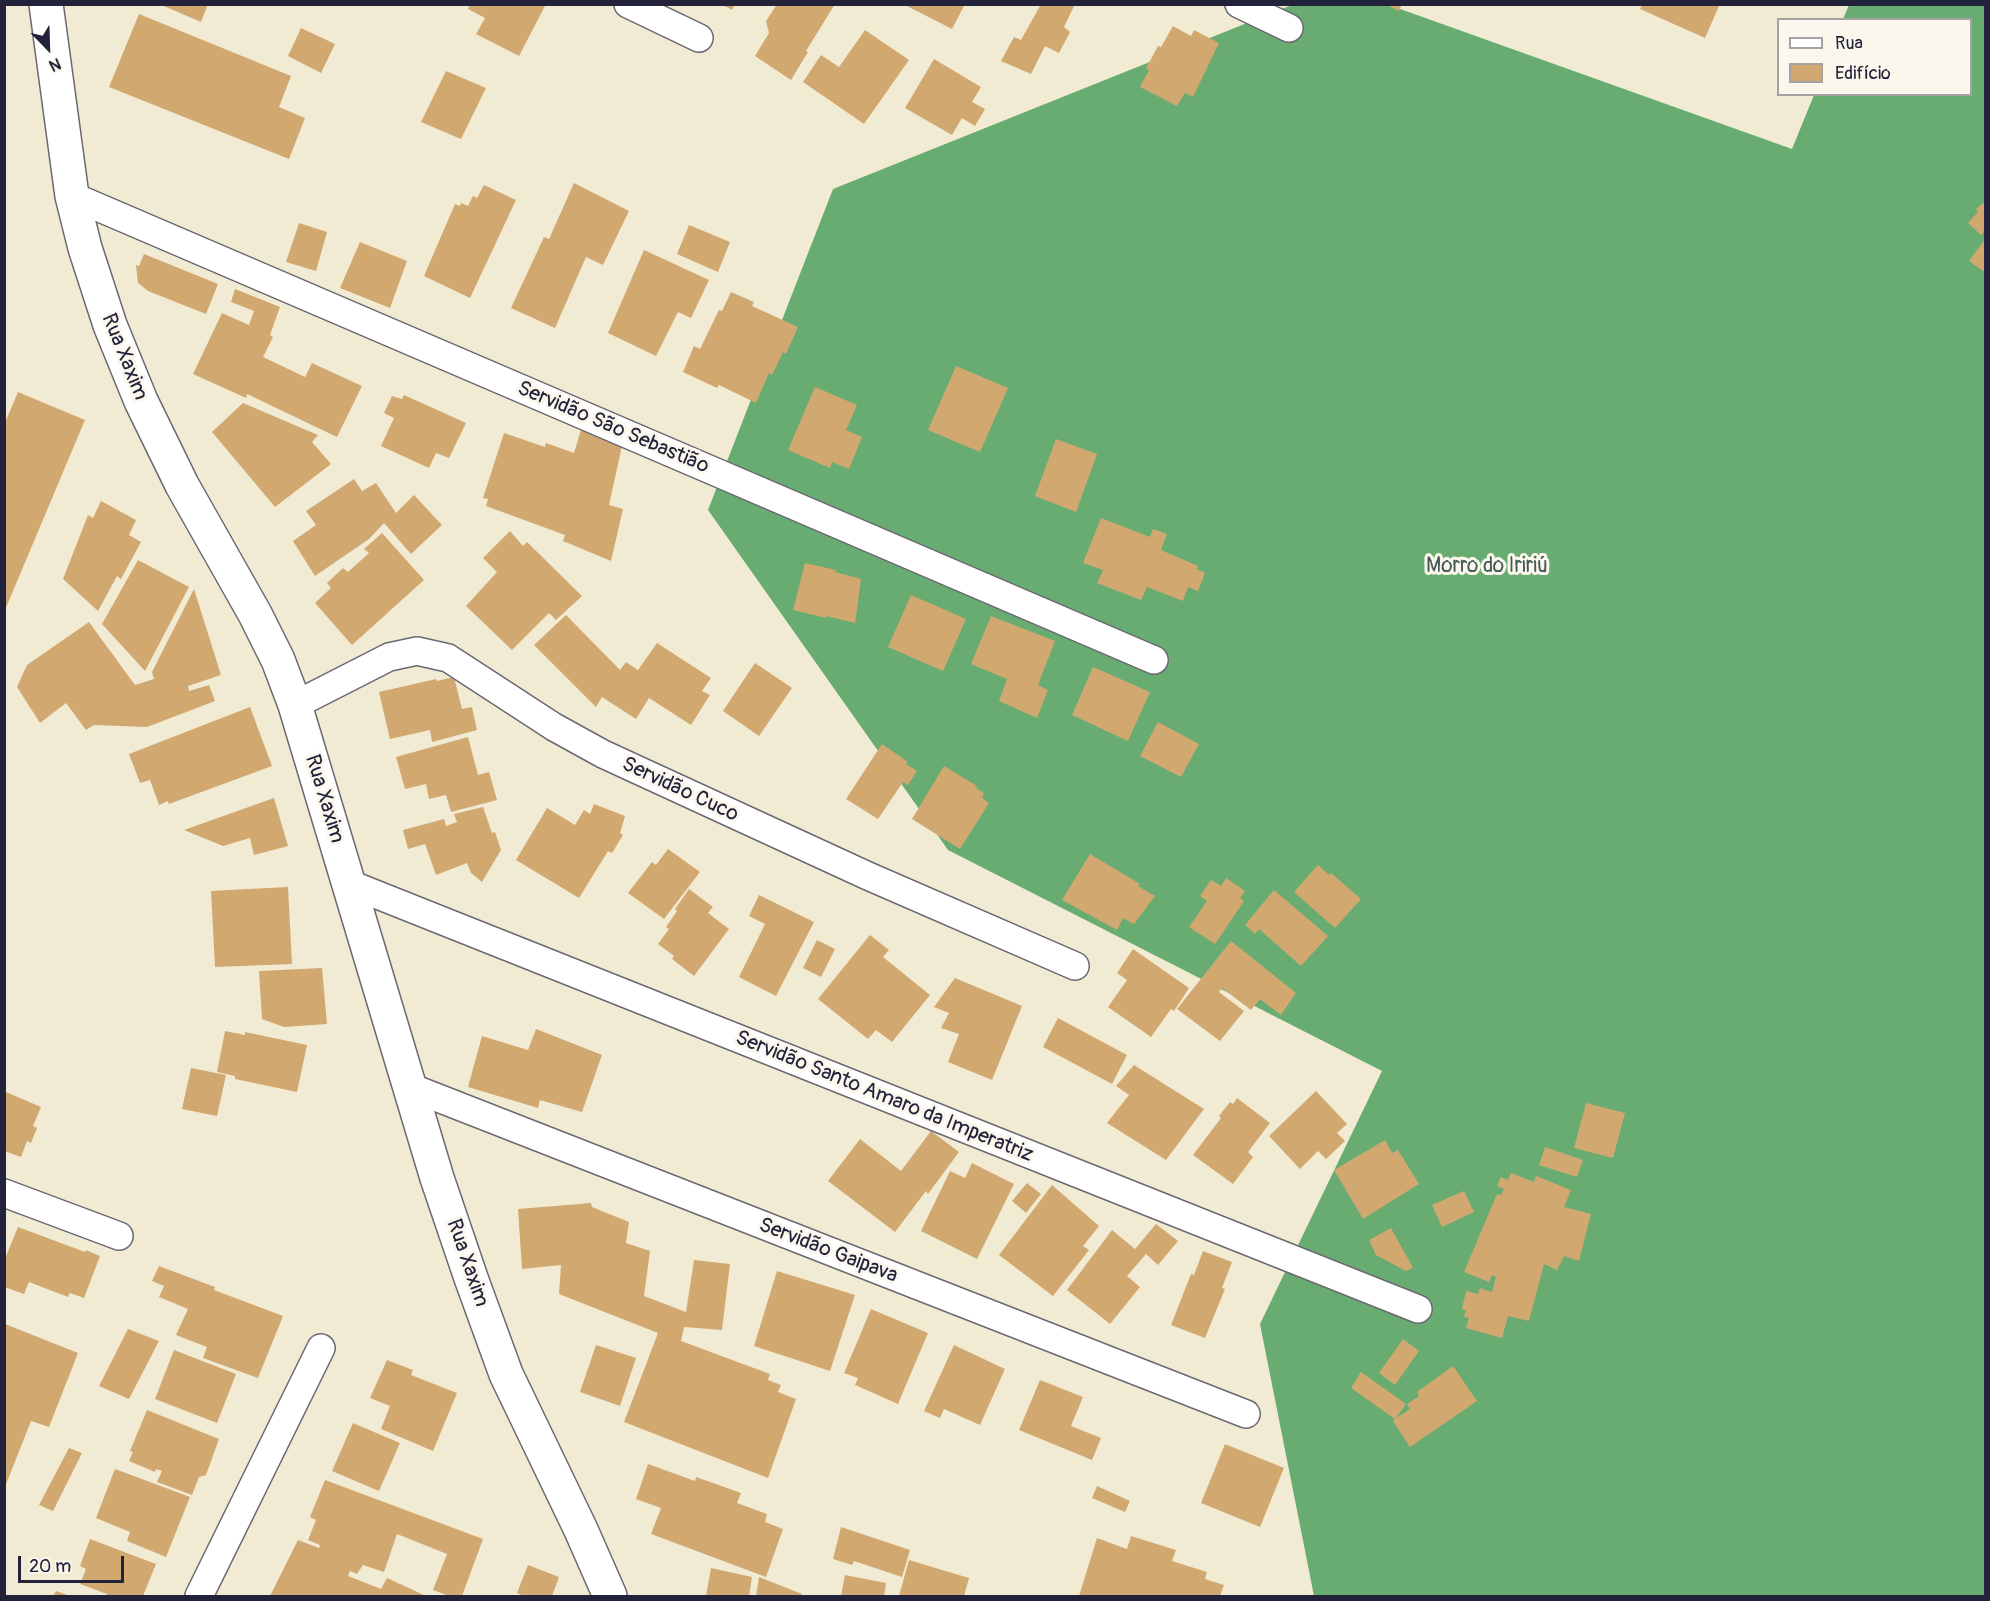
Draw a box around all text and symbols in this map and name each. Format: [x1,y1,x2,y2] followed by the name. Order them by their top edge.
[18,18,78,78] north arrow
[1777,18,1972,96] legend
[1835,32,1863,55] text: Rua
[46,53,64,76] text: N
[1835,62,1891,85] text: Edifício
[95,310,153,404] street label: Rua Xaxim
[513,376,713,480] street label: Servidão São Sebastião
[1426,554,1548,580] park label: Morro do Iririú
[299,752,349,846] street label: Rua Xaxim
[618,752,742,828] street label: Servidão Cuco
[731,1026,1037,1168] street label: Servidão Santo Amaro da Imperatriz
[755,1213,901,1289] street label: Servidão Gaipava
[440,1216,494,1310] street label: Rua Xaxim
[21,1544,128,1582] scale bar
[29,1555,71,1578] text: 20 m

